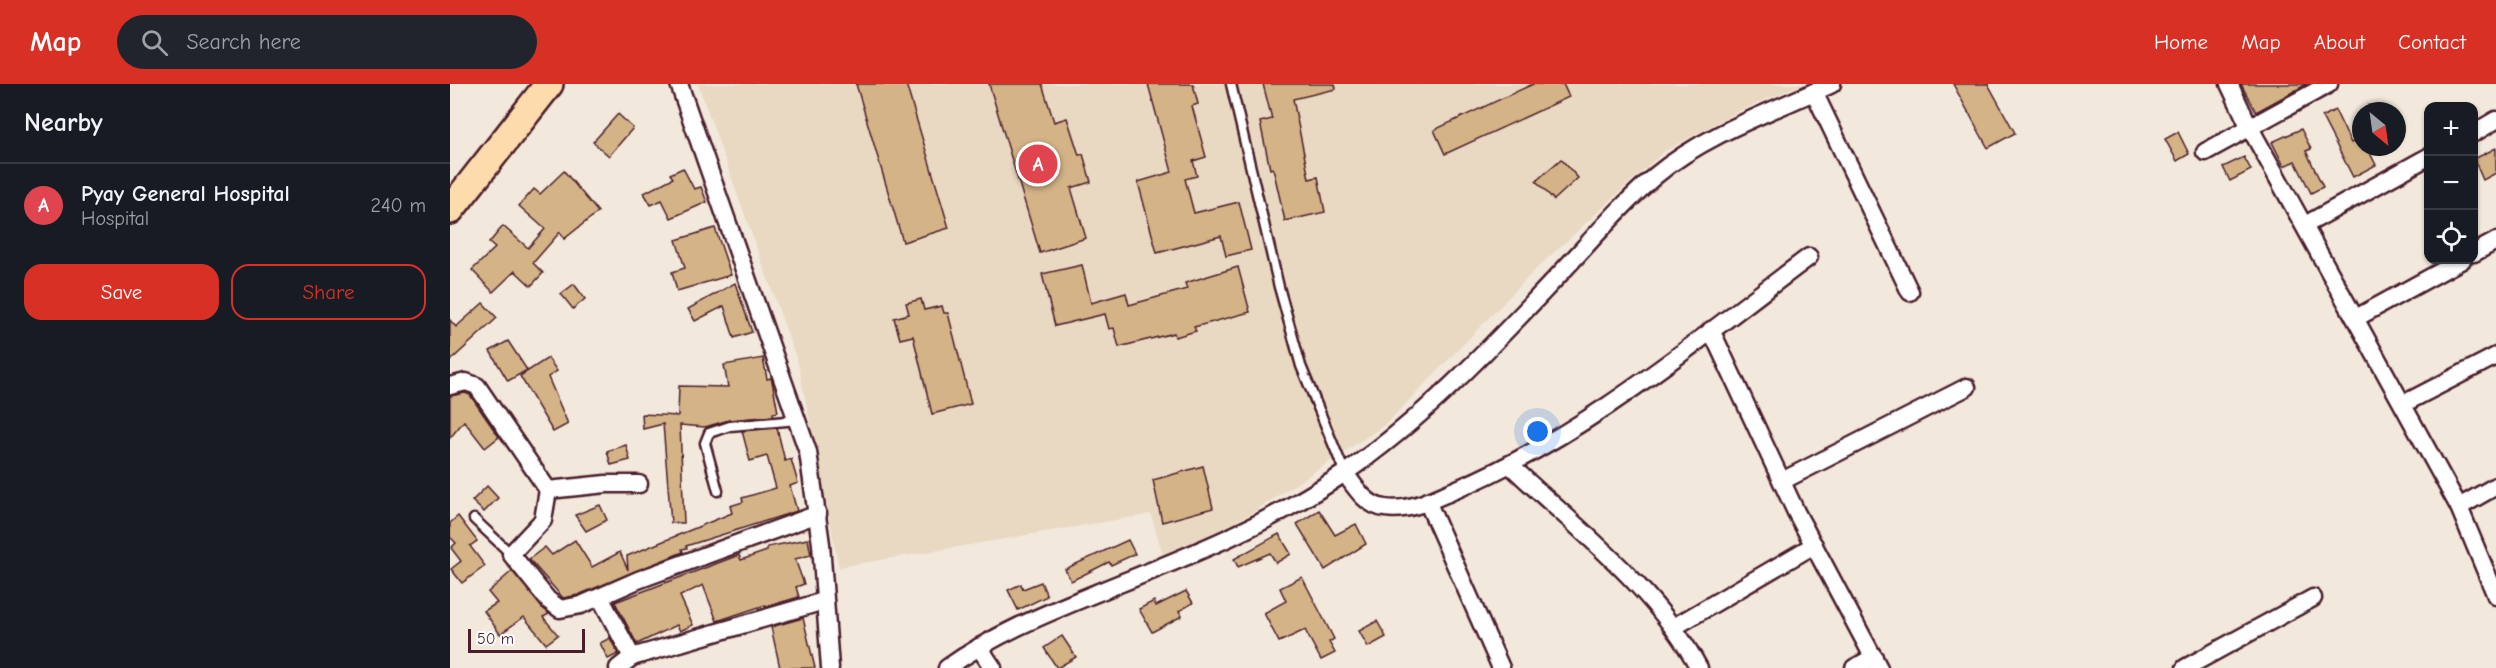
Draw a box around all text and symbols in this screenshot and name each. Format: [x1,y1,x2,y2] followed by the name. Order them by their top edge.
[117,15,537,69] search box
[30,26,81,58] text: Map
[138,26,171,59] icon: search
[186,29,301,55] text: Search here
[2154,30,2208,54] text: Home
[2241,30,2281,54] text: Map
[2314,30,2365,54] text: About
[2398,30,2466,54] text: Contact
[2352,102,2406,156] north arrow
[2424,102,2478,264] map controls
[2424,102,2478,156] button: +
[24,108,103,138] text: Nearby
[1018,142,1058,187] pin: A
[2424,156,2478,210] button: −
[81,181,290,207] text: Pyay General Hospital
[38,194,49,217] text: A
[371,194,426,217] text: 240 m
[81,207,149,230] text: Hospital
[2424,210,2478,264] button: locate
[24,264,219,320] button: Save
[231,264,426,320] button: Share
[1523,417,1552,446] your location
[468,626,585,654] scale bar
[477,630,514,648] text: 50 m

